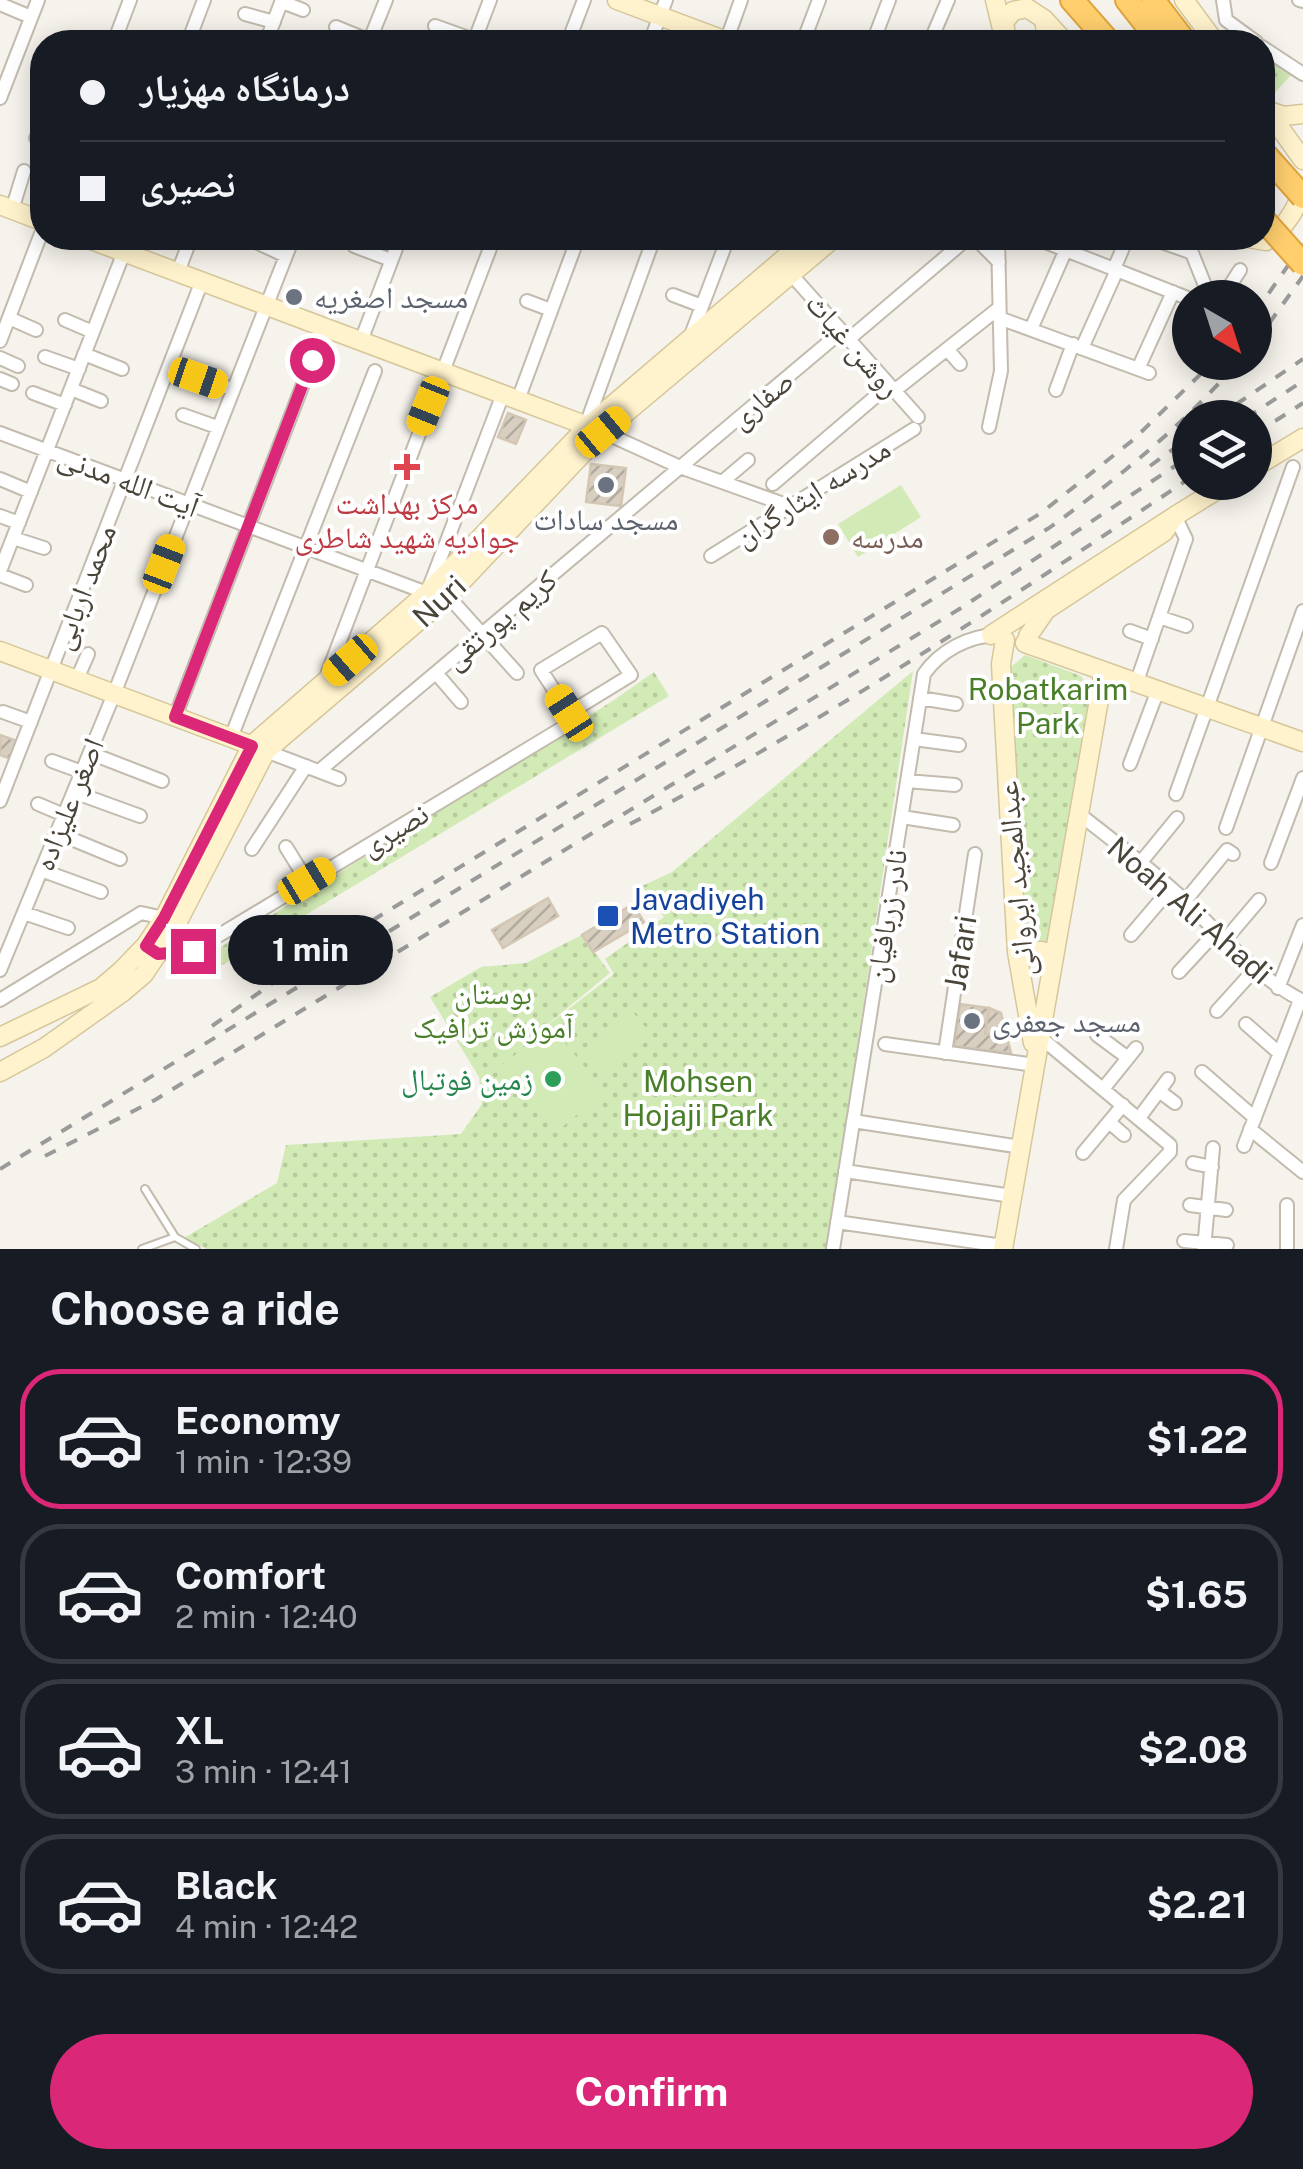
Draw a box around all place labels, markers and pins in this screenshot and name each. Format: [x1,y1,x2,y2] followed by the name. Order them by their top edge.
[314,279,468,315] place label: مسجد اصغریه
[283,286,305,308] marker: مسجد اصغریه
[394,454,420,480] marker: مرکز بهداشت جوادیه شهید شاطری
[595,474,617,496] marker: مسجد سادات
[294,485,520,556] place label: مرکز بهداشت جوادیه شهید شاطری
[533,501,679,537] place label: مسجد سادات
[851,519,924,555] place label: مدرسه
[820,526,842,548] marker: مدرسه
[630,881,820,951] place label: Javadiyeh Metro Station
[595,903,621,929] marker: Javadiyeh Metro Station
[992,1003,1141,1040] place label: مسجد جعفری
[961,1010,983,1032] marker: مسجد جعفری
[401,1061,533,1098] place label: زمین فوتبال
[542,1068,564,1090] marker: زمین فوتبال

